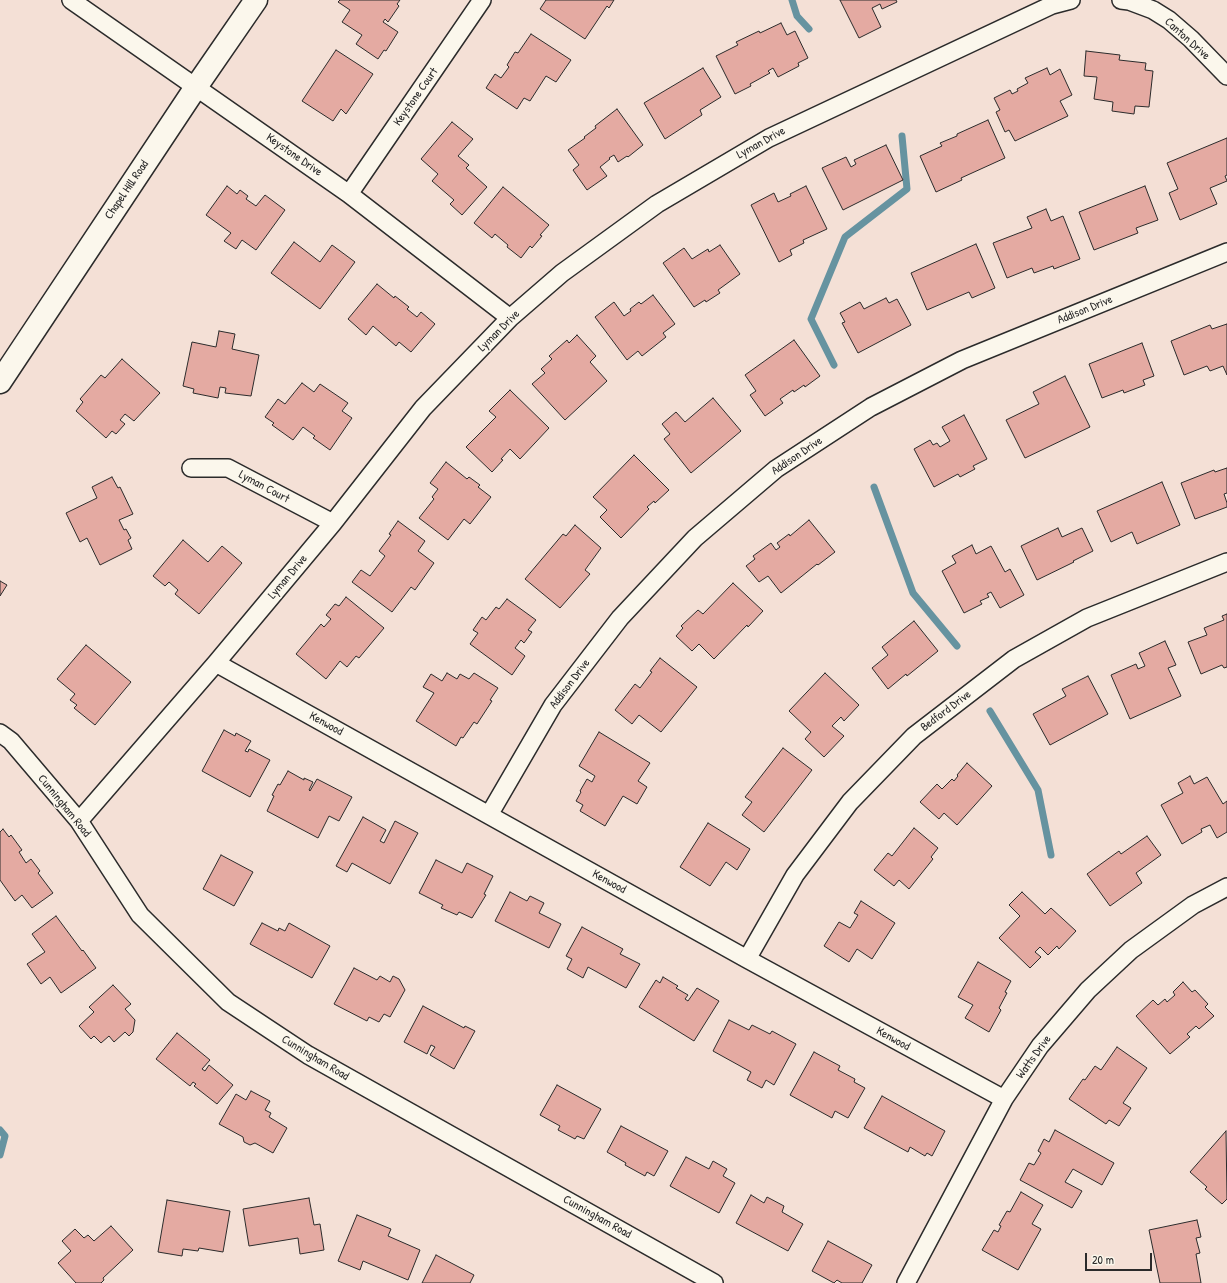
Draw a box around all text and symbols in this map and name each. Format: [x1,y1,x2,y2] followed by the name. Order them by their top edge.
[1161,15,1213,63] street label: Canton Drive
[391,65,441,129] street label: Keystone Court
[734,124,788,162] street label: Lyman Drive
[263,130,325,180] street label: Keystone Drive
[102,158,152,222] street label: Chapel Hill Road
[1055,292,1115,328] street label: Addison Drive
[475,307,523,355] street label: Lyman Drive
[769,434,825,478] street label: Addison Drive
[236,468,292,506] street label: Lyman Court
[265,552,311,602] street label: Lyman Drive
[547,656,593,712] street label: Addison Drive
[918,687,974,735] street label: Bedford Drive
[307,709,345,739] street label: Kenwood
[34,772,94,840] street label: Cunningham Road
[590,867,628,897] street label: Kenwood
[874,1024,912,1054] street label: Kenwood
[279,1032,351,1084] street label: Cunningham Road
[1013,1032,1055,1082] street label: Watts Drive
[560,1192,634,1242] street label: Cunningham Road
[1087,1245,1154,1271] scale bar
[1092,1251,1114,1268] text: 20 m

